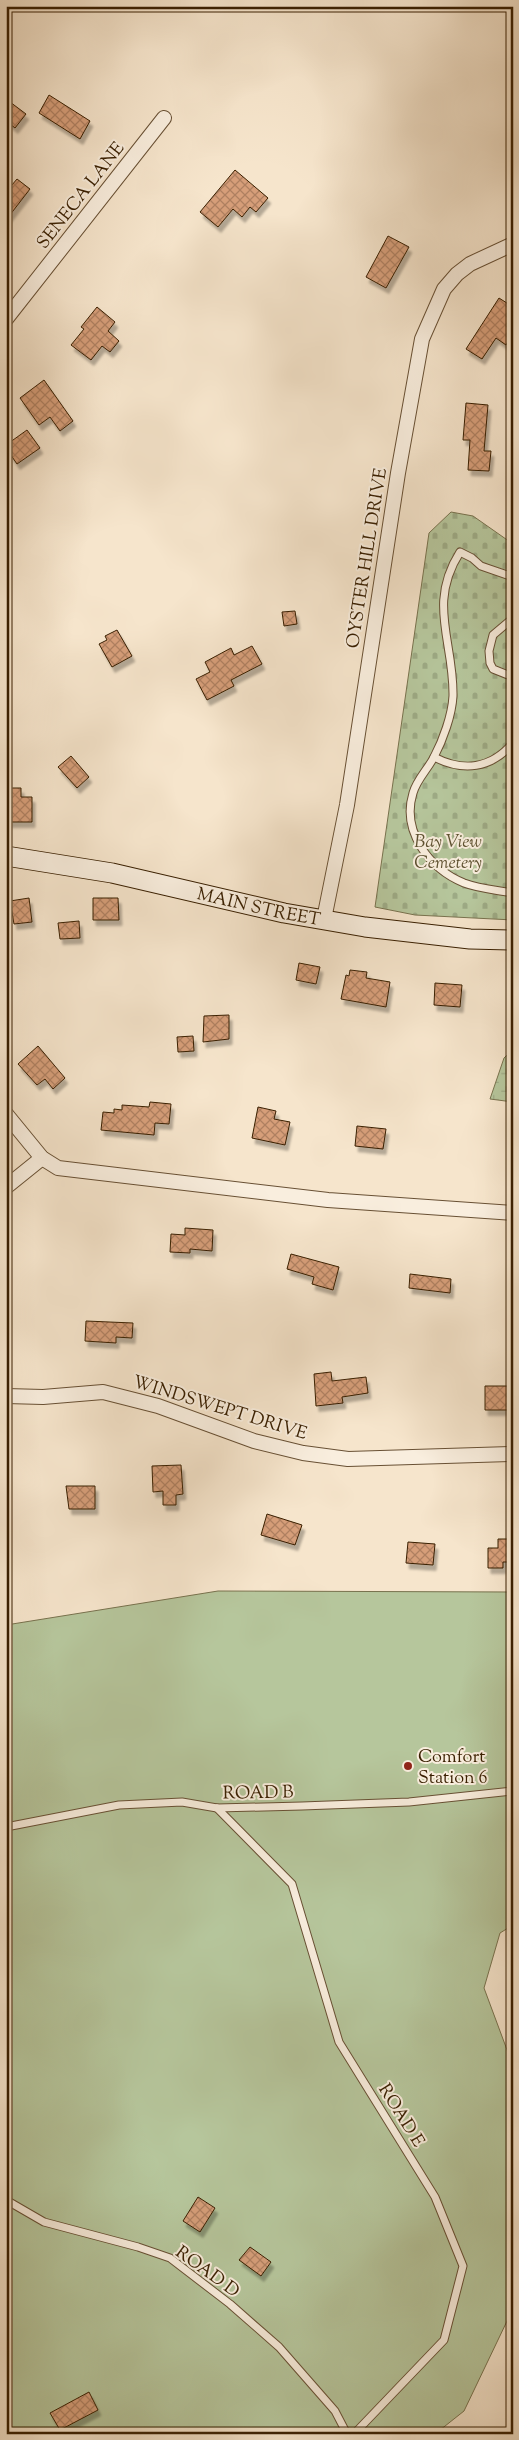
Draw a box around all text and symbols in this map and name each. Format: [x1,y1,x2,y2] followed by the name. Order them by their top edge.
[31,137,132,255] street label: SENECA LANE
[341,466,395,650] street label: OYSTER HILL DRIVE
[414,830,482,877] park label: Bay View Cemetery
[194,882,323,934] street label: MAIN STREET
[129,1370,310,1448] street label: WINDSWEPT DRIVE
[418,1745,487,1792] place label: Comfort Station 6
[402,1760,414,1772] marker: Comfort Station 6
[222,1780,294,1808] street label: ROAD B
[371,2079,430,2153] street label: ROAD E
[169,2240,244,2305] street label: ROAD D

